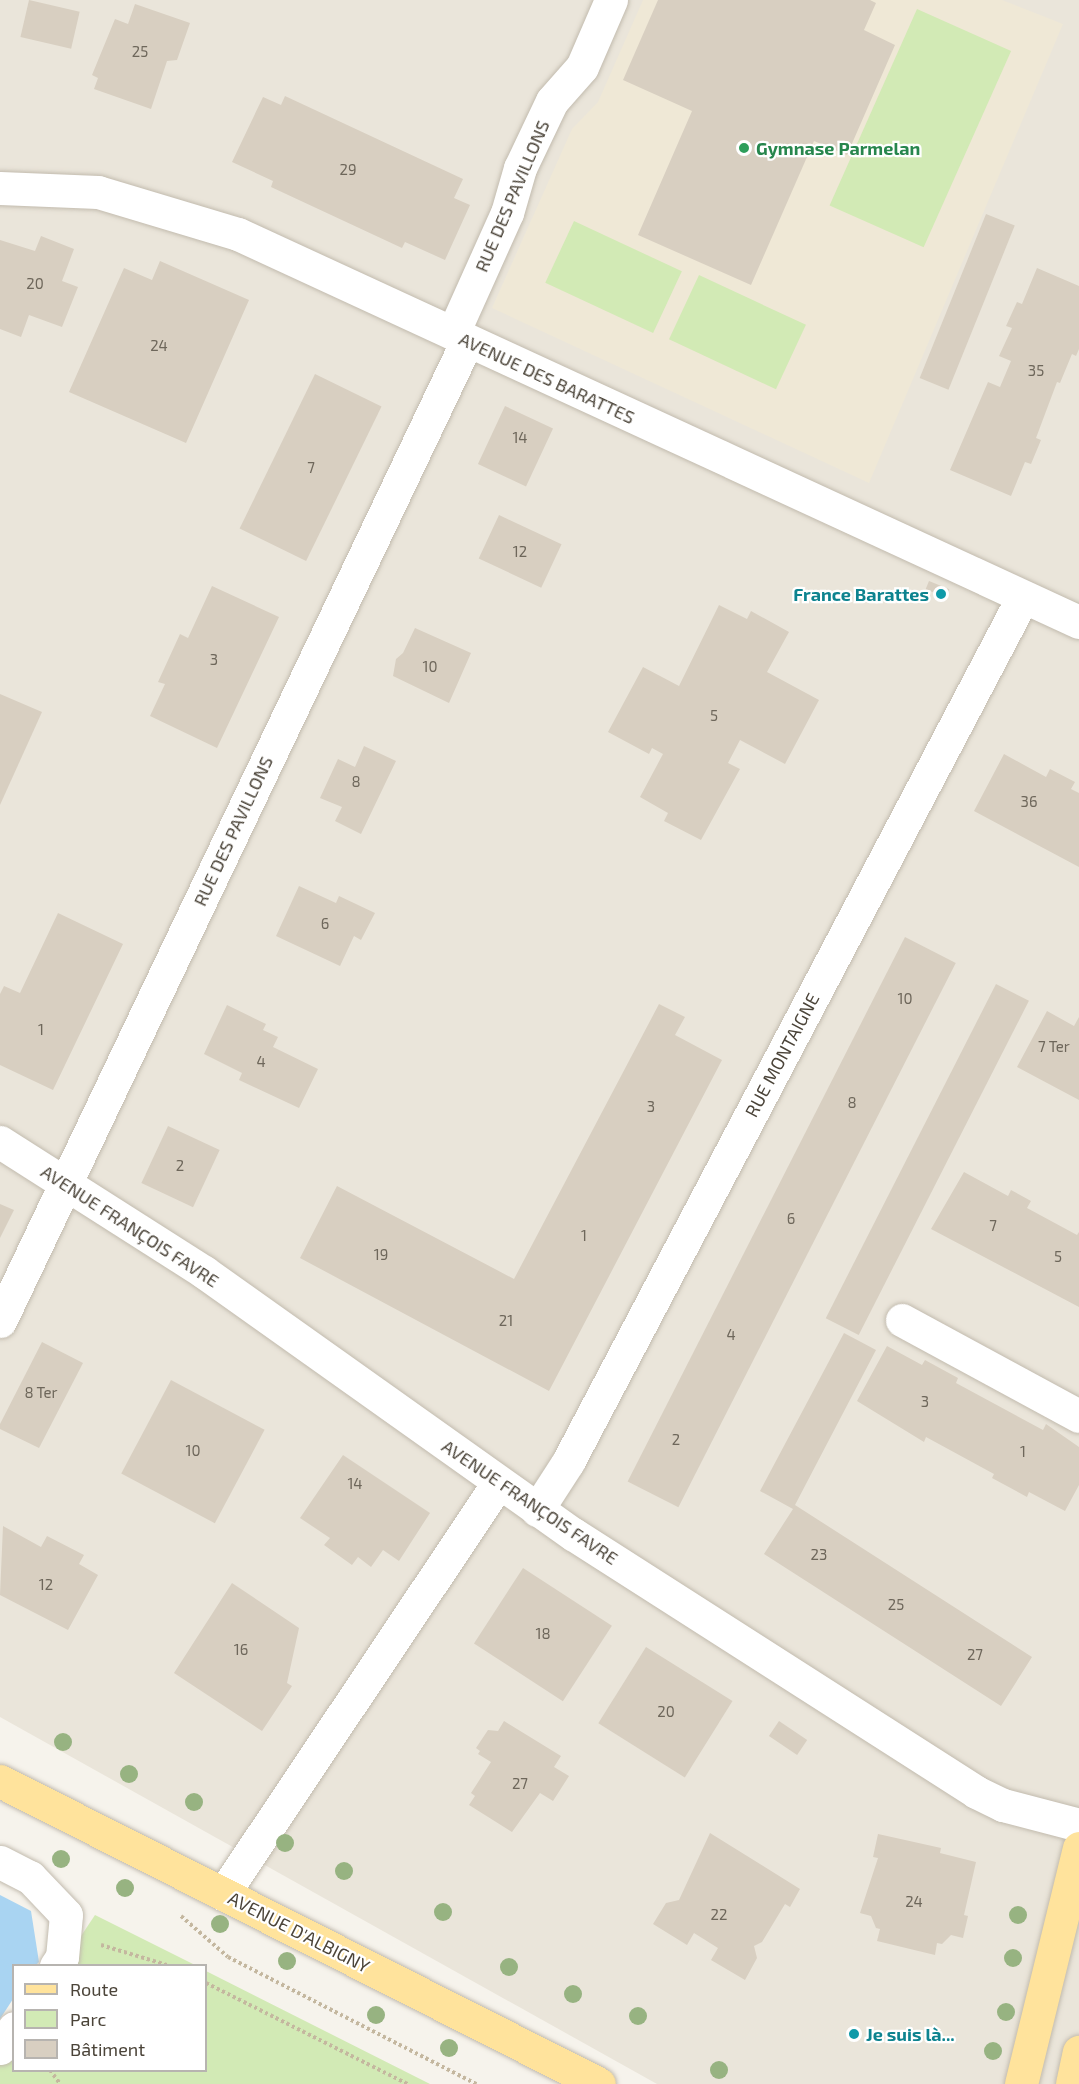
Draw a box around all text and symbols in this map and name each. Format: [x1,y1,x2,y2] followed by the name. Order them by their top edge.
[132,43,148,61] house number: 25
[470,117,554,275] street label: RUE DES PAVILLONS
[756,137,920,159] place label: Gymnase Parmelan
[737,141,751,155] marker: Gymnase Parmelan
[339,161,357,179] house number: 29
[26,275,44,293] house number: 20
[456,328,638,428] street label: AVENUE DES BARATTES
[150,337,168,355] house number: 24
[1028,362,1044,380] house number: 35
[512,429,528,447] house number: 14
[307,459,315,477] house number: 7
[513,543,527,561] house number: 12
[793,583,929,605] place label: France Barattes
[934,587,948,601] marker: France Barattes
[210,651,218,669] house number: 3
[422,658,438,676] house number: 10
[710,707,718,725] house number: 5
[189,753,277,909] street label: RUE DES PAVILLONS
[351,773,361,791] house number: 8
[1021,793,1037,811] house number: 36
[321,915,329,933] house number: 6
[740,989,824,1121] street label: RUE MONTAIGNE
[897,990,913,1008] house number: 10
[38,1021,44,1039] house number: 1
[1038,1038,1070,1056] house number: 7 Ter
[256,1053,266,1071] house number: 4
[847,1094,857,1112] house number: 8
[647,1098,655,1116] house number: 3
[176,1157,184,1175] house number: 2
[37,1160,223,1292] street label: AVENUE FRANÇOIS FAVRE
[787,1210,795,1228] house number: 6
[989,1217,997,1235] house number: 7
[581,1227,587,1245] house number: 1
[374,1246,388,1264] house number: 19
[1054,1248,1062,1266] house number: 5
[499,1312,513,1330] house number: 21
[726,1326,736,1344] house number: 4
[24,1384,58,1402] house number: 8 Ter
[921,1393,929,1411] house number: 3
[672,1431,680,1449] house number: 2
[438,1435,622,1569] street label: AVENUE FRANÇOIS FAVRE
[185,1442,201,1460] house number: 10
[1020,1443,1026,1461] house number: 1
[347,1475,363,1493] house number: 14
[811,1546,827,1564] house number: 23
[39,1576,53,1594] house number: 12
[888,1596,904,1614] house number: 25
[535,1625,551,1643] house number: 18
[234,1641,248,1659] house number: 16
[967,1646,983,1664] house number: 27
[657,1703,675,1721] house number: 20
[512,1775,528,1793] house number: 27
[225,1887,373,1977] street label: AVENUE D'ALBIGNY
[905,1893,923,1911] house number: 24
[711,1906,727,1924] house number: 22
[12,1964,207,2072] legend
[70,1978,118,2000] text: Route
[70,2008,106,2030] text: Parc
[866,2023,955,2045] place label: Je suis là...
[847,2027,861,2041] marker: Je suis là...
[70,2038,145,2060] text: Bâtiment

